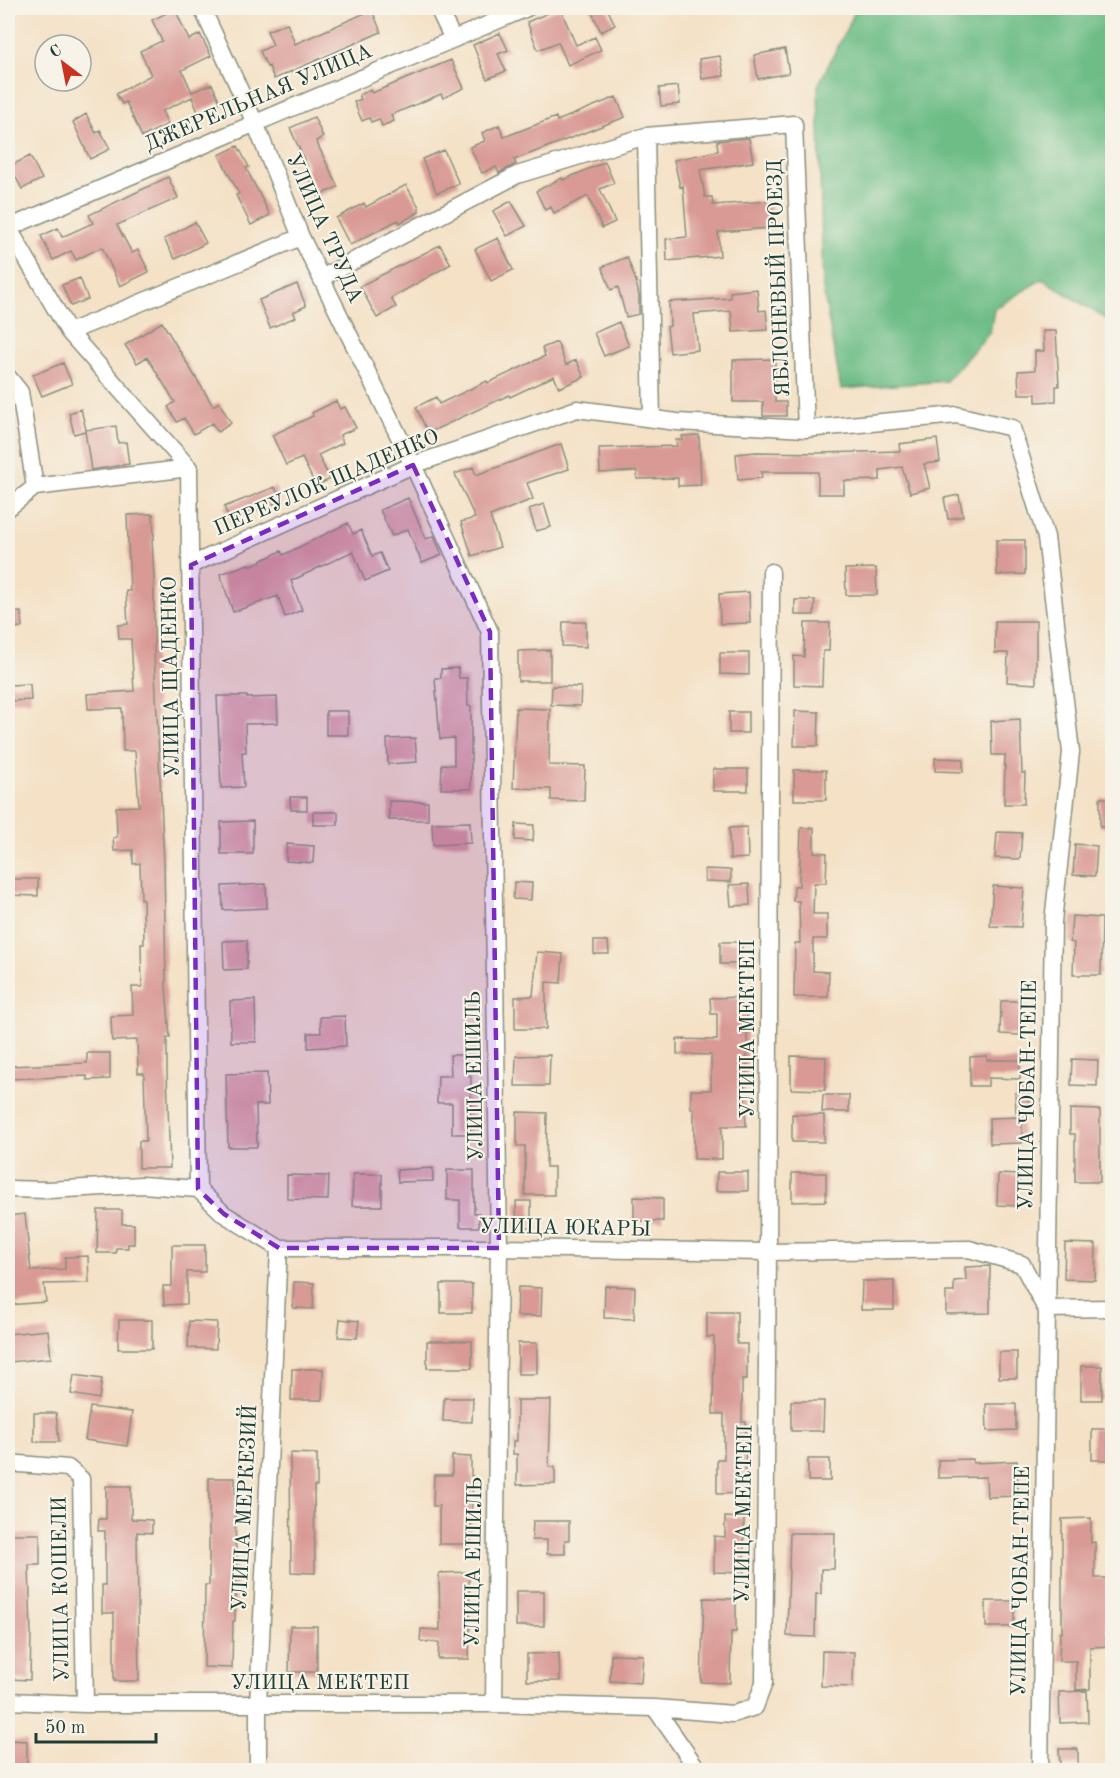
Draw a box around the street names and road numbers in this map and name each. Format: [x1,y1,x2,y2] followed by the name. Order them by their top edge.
[142,41,376,156] street label: ДЖЕРЕЛЬНАЯ УЛИЦА
[281,151,366,306] street label: УЛИЦА ТРУДА
[760,159,794,398] street label: ЯБЛОНЕВЫЙ ПРОЕЗД
[211,426,442,540] street label: ПЕРЕУЛОК ЩАДЕНКО
[159,576,184,778] street label: УЛИЦА ЩАДЕНКО
[738,939,759,1119] street label: УЛИЦА МЕКТЕП
[1016,980,1041,1210] street label: УЛИЦА ЧОБАН-ТЕПЕ
[464,990,487,1161] street label: УЛИЦА ЕШИЛЬ
[479,1216,651,1241] street label: УЛИЦА ЮКАРЫ
[225,1404,261,1612] street label: УЛИЦА МЕРКЕЗИЙ
[732,1424,757,1604] street label: УЛИЦА МЕКТЕП
[1009,1466,1034,1696] street label: УЛИЦА ЧОБАН-ТЕПЕ
[463,1477,486,1648] street label: УЛИЦА ЕШИЛЬ
[49,1496,74,1682] street label: УЛИЦА КОШЕЛИ
[230,1673,410,1694] street label: УЛИЦА МЕКТЕП

